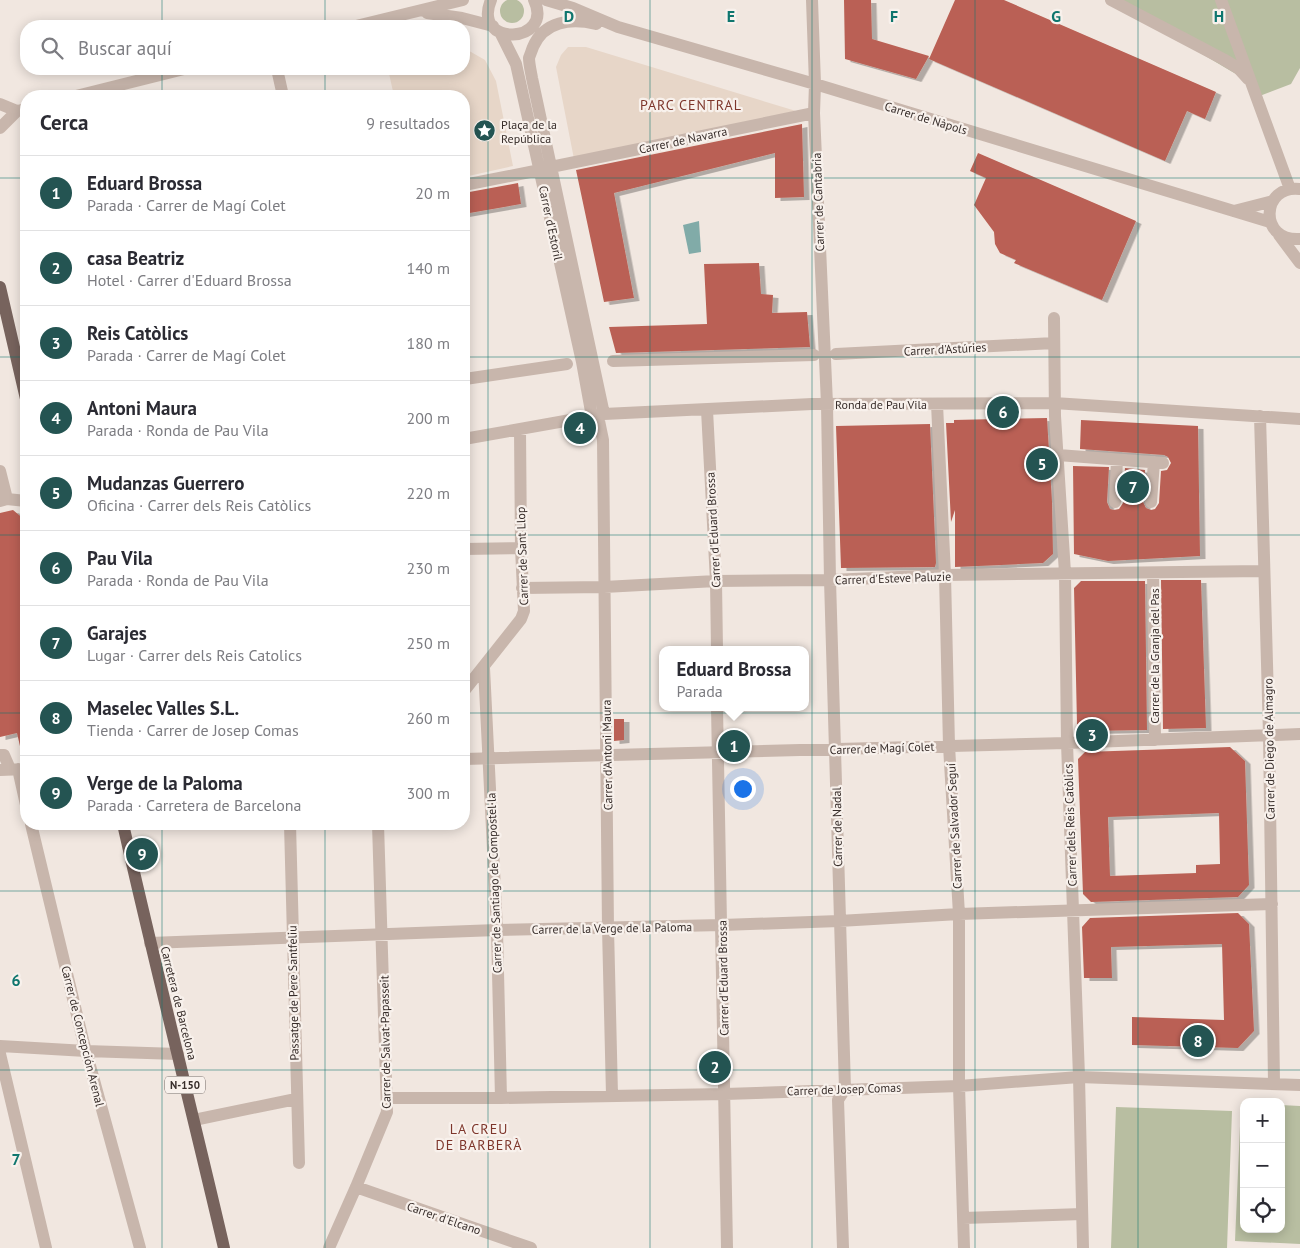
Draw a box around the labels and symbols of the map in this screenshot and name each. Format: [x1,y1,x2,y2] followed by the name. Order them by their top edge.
[564,6,574,26] text: D
[727,6,735,26] text: E
[890,6,898,26] text: F
[1051,6,1061,26] text: G
[1214,6,1224,26] text: H
[640,96,742,114] district label: PARC CENTRAL
[883,98,969,138] street label: Carrer de Nàpols
[501,117,557,146] place label: Plaça de la República
[473,119,497,143] place icon: Plaça de la República
[638,123,729,157] street label: Carrer de Navarra
[809,152,827,252] street label: Carrer de Cantabria
[536,184,566,262] street label: Carrer d'Estoril
[903,339,987,359] street label: Carrer d'Astúries
[987,393,1019,431] pin: 6
[835,397,927,412] street label: Ronda de Pau Vila
[564,409,596,447] pin: 4
[1026,445,1058,483] pin: 5
[1117,468,1149,506] pin: 7
[702,472,724,588] street label: Carrer d'Eduard Brossa
[513,506,531,606] street label: Carrer de Sant Llop
[835,568,951,588] street label: Carrer d'Esteve Paluzie
[1147,588,1162,724] street label: Carrer de la Granja del Pas
[1260,678,1278,820] street label: Carrer de Diego de Almagro
[599,700,615,810] street label: Carrer d'Antoni Maura
[1076,716,1108,754] pin: 3
[718,727,750,765] pin: 1
[829,739,935,757] street label: Carrer de Magí Colet
[943,763,965,889] street label: Carrer de Salvador Seguí
[1060,763,1080,887] street label: Carrer dels Reis Catòlics
[730,776,756,802] your location
[829,786,845,867] street label: Carrer de Nadal
[483,792,505,974] street label: Carrer de Santiago de Compostel·la
[126,835,158,873] pin: 9
[532,919,692,937] street label: Carrer de la Verge de la Paloma
[714,920,732,1036] street label: Carrer d'Eduard Brossa
[284,925,302,1061] street label: Passatge de Pere Santfeliu
[158,945,200,1061] street label: Carretera de Barcelona
[58,964,108,1108] street label: Carrer de Concepción Arenal
[11,970,21,990] text: 6
[376,975,394,1109] street label: Carrer de Salvat-Papasseit
[1182,1022,1214,1060] pin: 8
[699,1048,731,1086] pin: 2
[165,1076,205,1094] road number: N-150
[787,1080,901,1098] street label: Carrer de Josep Comas
[436,1120,522,1154] district label: LA CREU DE BARBERÀ
[11,1149,21,1169] text: 7
[405,1198,483,1238] street label: Carrer d'Elcano

